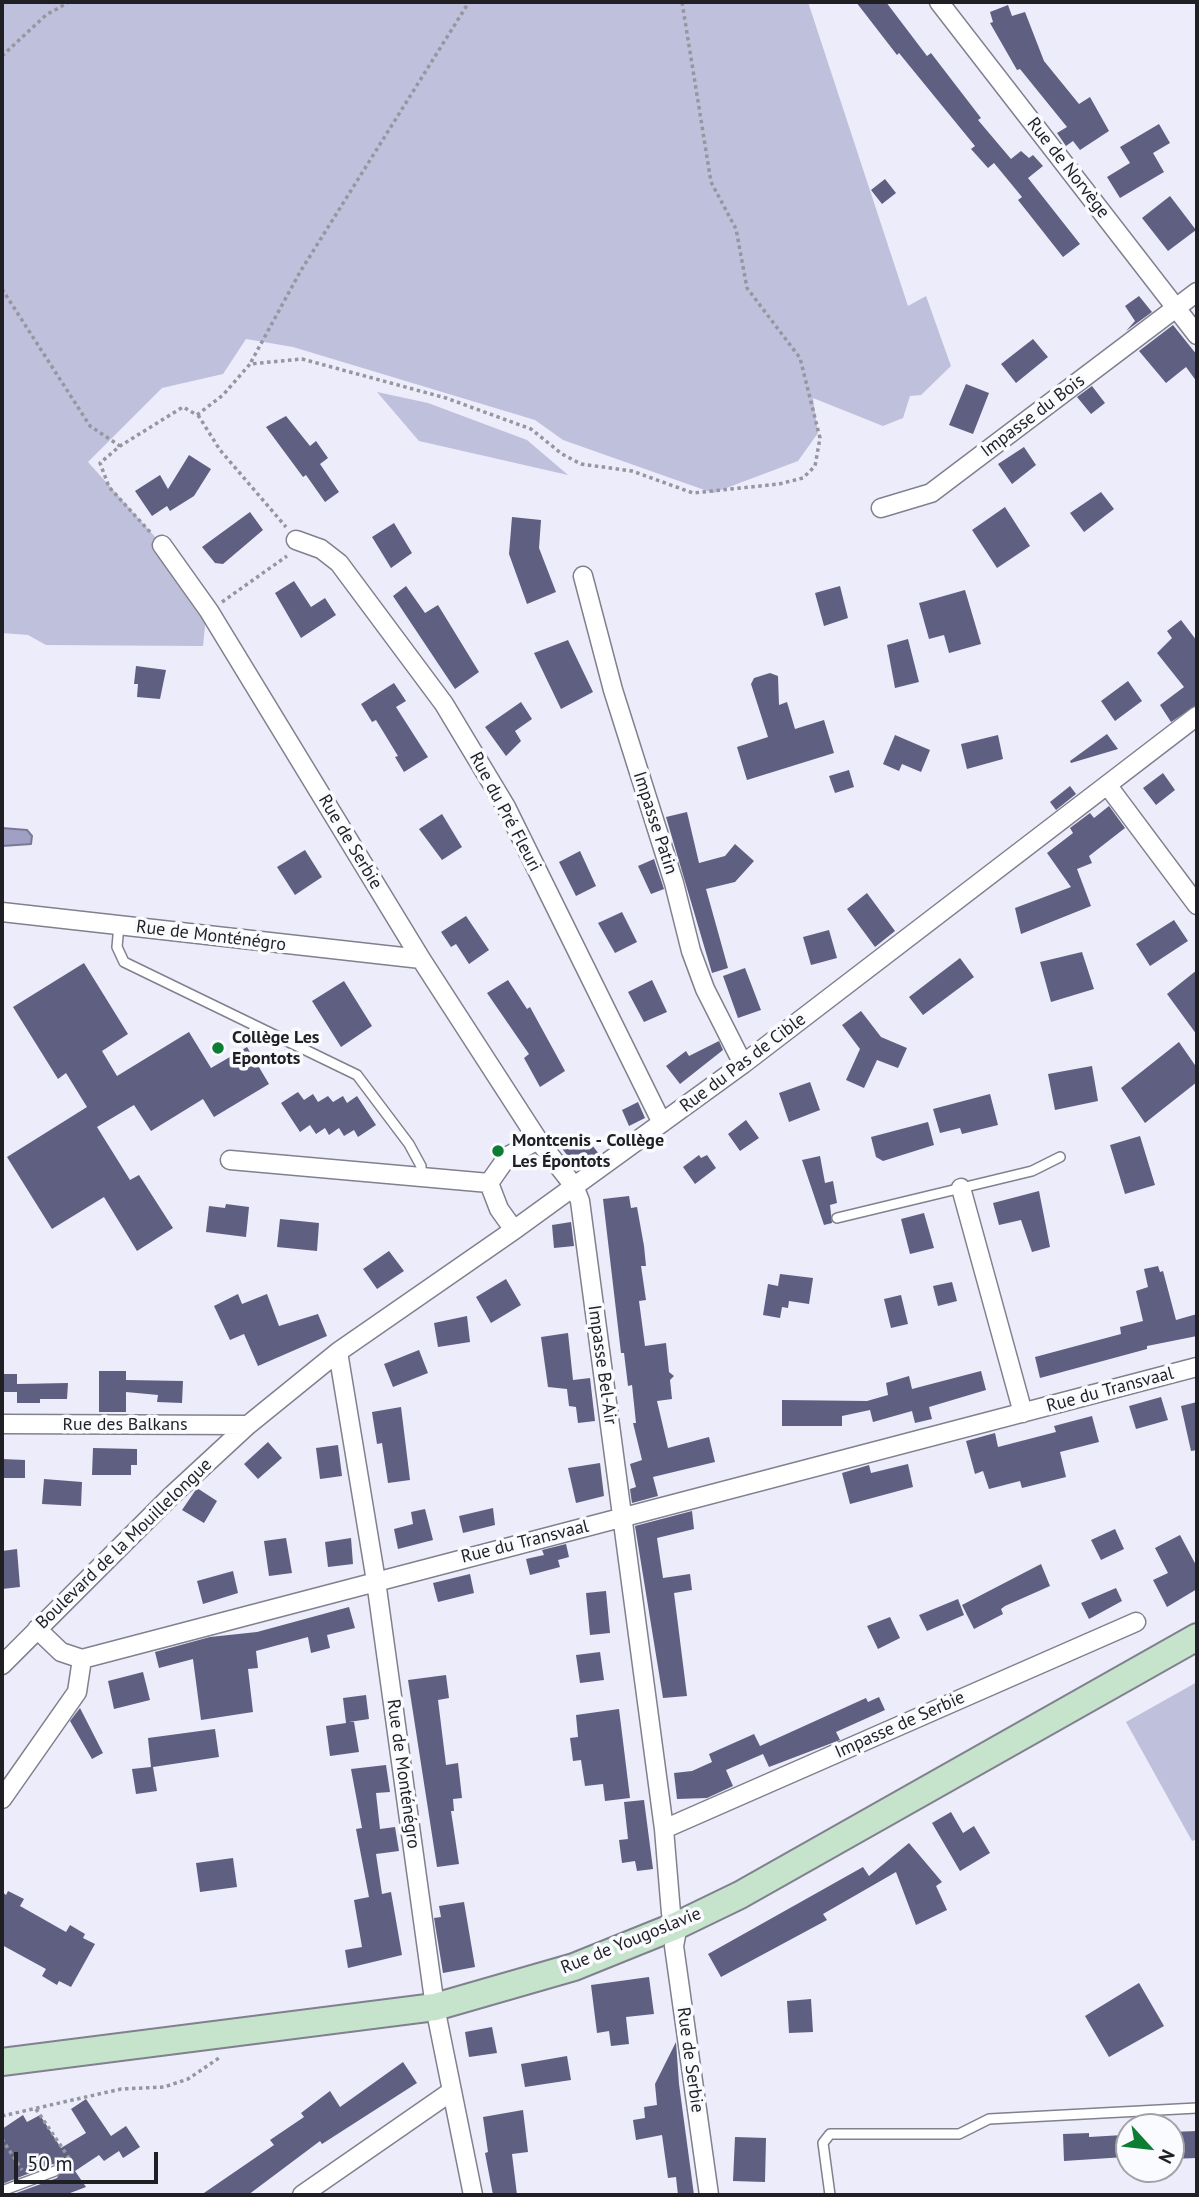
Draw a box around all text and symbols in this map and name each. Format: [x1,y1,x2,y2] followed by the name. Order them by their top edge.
[1022,113,1114,223] street label: Rue de Norvège
[977,370,1089,462] street label: Impasse du Bois
[464,749,546,875] street label: Rue du Pré Fleuri
[628,769,682,877] street label: Impasse Patin
[313,791,387,893] street label: Rue de Serbie
[135,916,287,956] street label: Rue de Monténégro
[676,1009,810,1117] street label: Rue du Pas de Cible
[232,1027,319,1070] place label: Collège Les Epontots
[210,1040,226,1056] marker: Collège Les Epontots
[512,1130,664,1172] place label: Montcenis - Collège Les Épontots
[490,1143,506,1159] marker: Montcenis - Collège Les Épontots
[583,1304,621,1426] street label: Impasse Bel-Air
[1044,1363,1176,1417] street label: Rue du Transvaal
[62,1414,188,1436] street label: Rue des Balkans
[32,1454,216,1634] street label: Boulevard de la Mouillelongue
[459,1516,591,1568] street label: Rue du Transvaal
[832,1687,968,1763] street label: Impasse de Serbie
[382,1698,424,1850] street label: Rue de Monténégro
[558,1903,704,1979] street label: Rue de Yougoslavie
[672,2006,708,2114] street label: Rue de Serbie
[1115,2113,1185,2183] north arrow
[18,2138,161,2182] scale bar
[1153,2146,1180,2168] text: N
[27,2150,73,2177] text: 50 m

